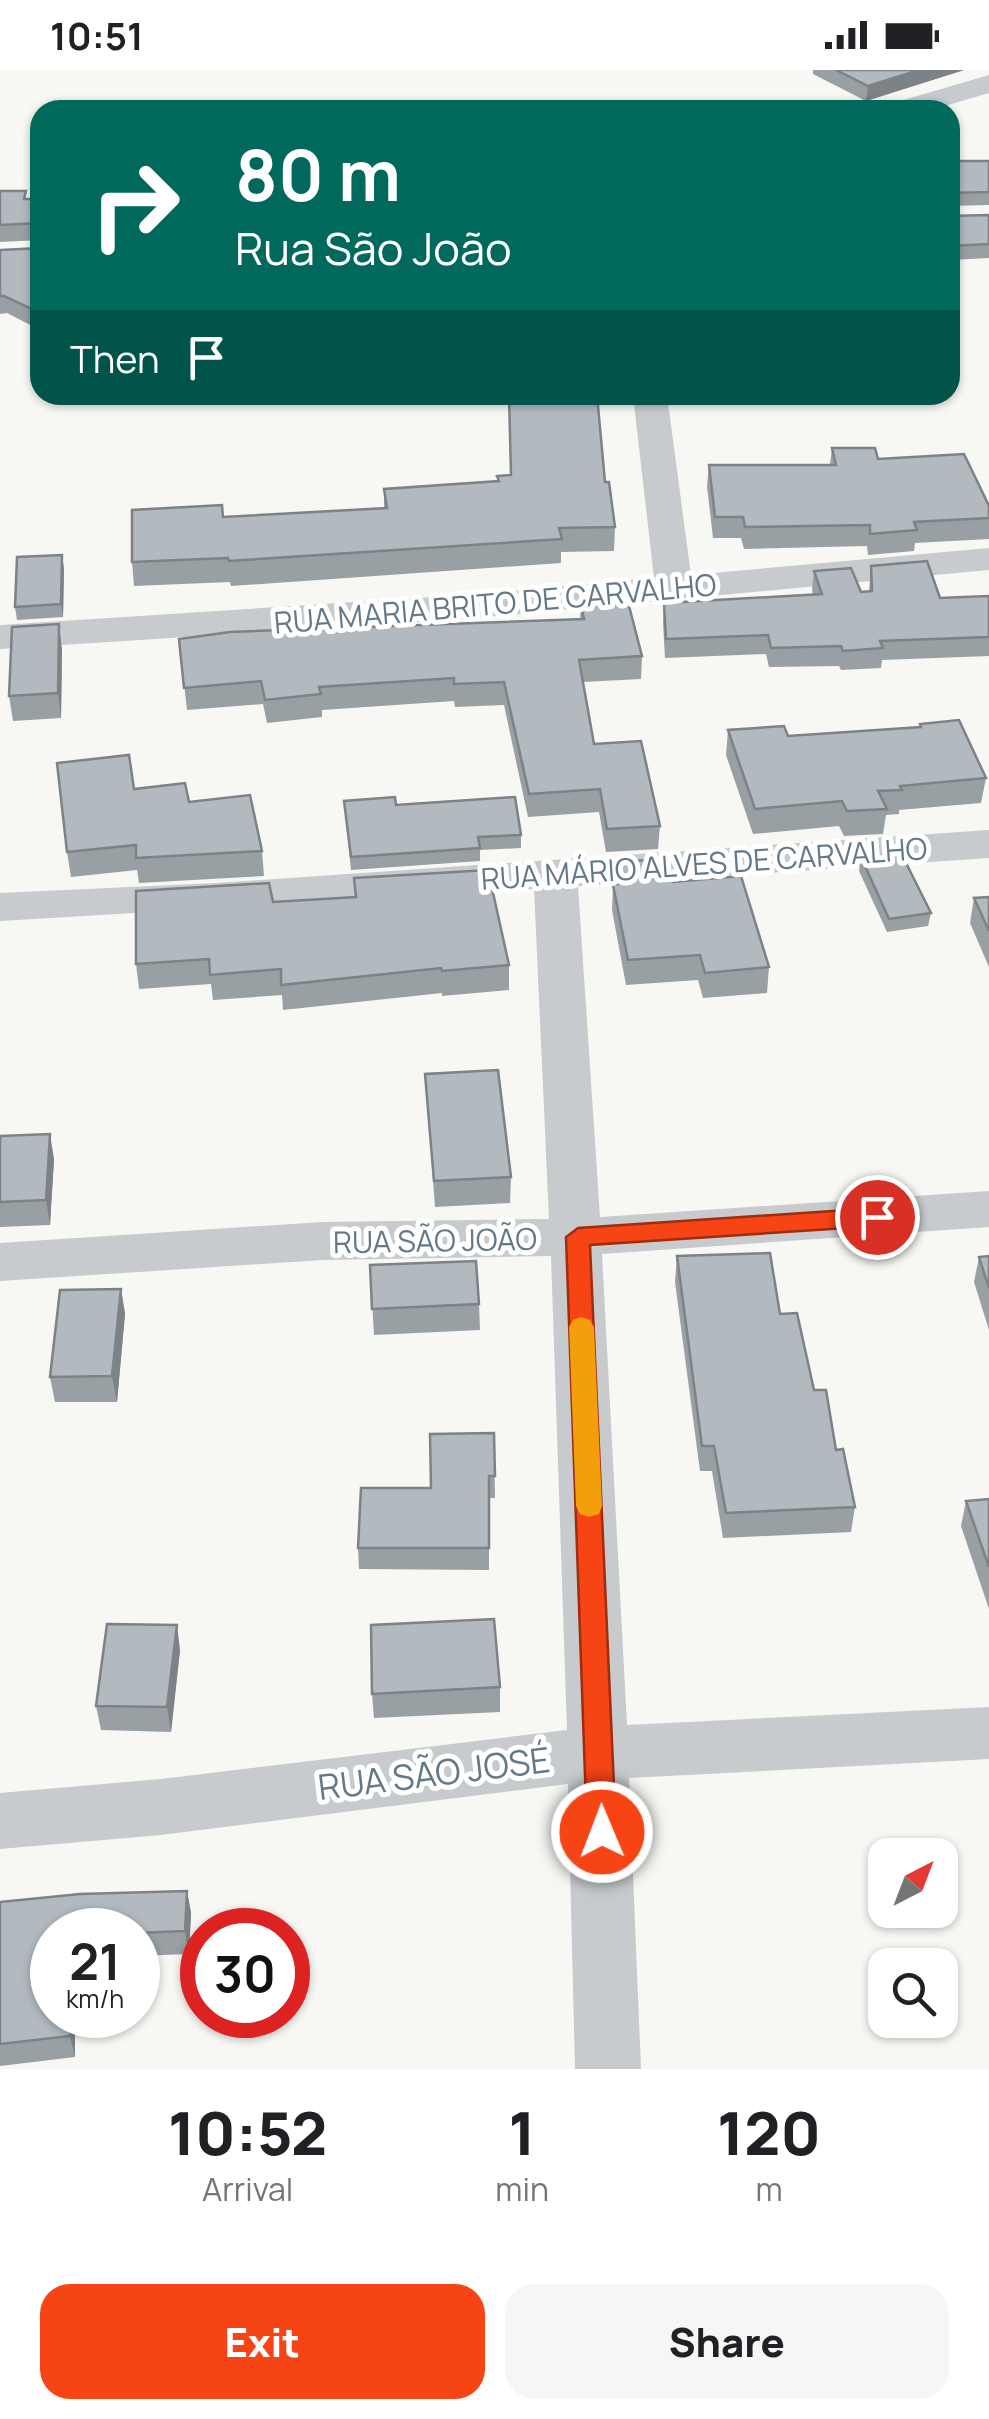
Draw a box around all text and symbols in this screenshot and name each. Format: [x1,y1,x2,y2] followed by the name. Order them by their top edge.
[50,9,144,61] text: 10:51
[235,126,401,222] text: 80 m
[70,140,200,270] icon: right
[235,217,512,279] text: Rua São João
[179,330,234,385] icon: arrive
[70,332,159,384] text: Then
[272,563,718,643] street label: RUA MARIA BRITO DE CARVALHO
[479,827,929,899] street label: RUA MÁRIO ALVES DE CARVALHO
[835,1175,920,1260] pin
[850,1190,905,1245] icon: arrive
[333,1218,537,1262] street label: RUA SÃO JOÃO
[315,1735,553,1811] street label: RUA SÃO JOSÉ
[550,1780,654,1884] position arrow
[868,1838,958,1928] north arrow
[868,1838,958,2038] map controls
[180,1908,310,2038] speed limit sign: 30
[69,1927,121,1995] text: 21
[868,1948,958,2038] button: search
[66,1981,124,2016] text: km/h
[168,2091,327,2173] text: 10:52
[509,2091,536,2173] text: 1
[717,2091,821,2173] text: 120
[202,2167,293,2211] text: Arrival
[495,2167,549,2211] text: min
[755,2167,783,2211] text: m
[40,2284,485,2399] button: Exit
[505,2284,949,2399] button: Share

